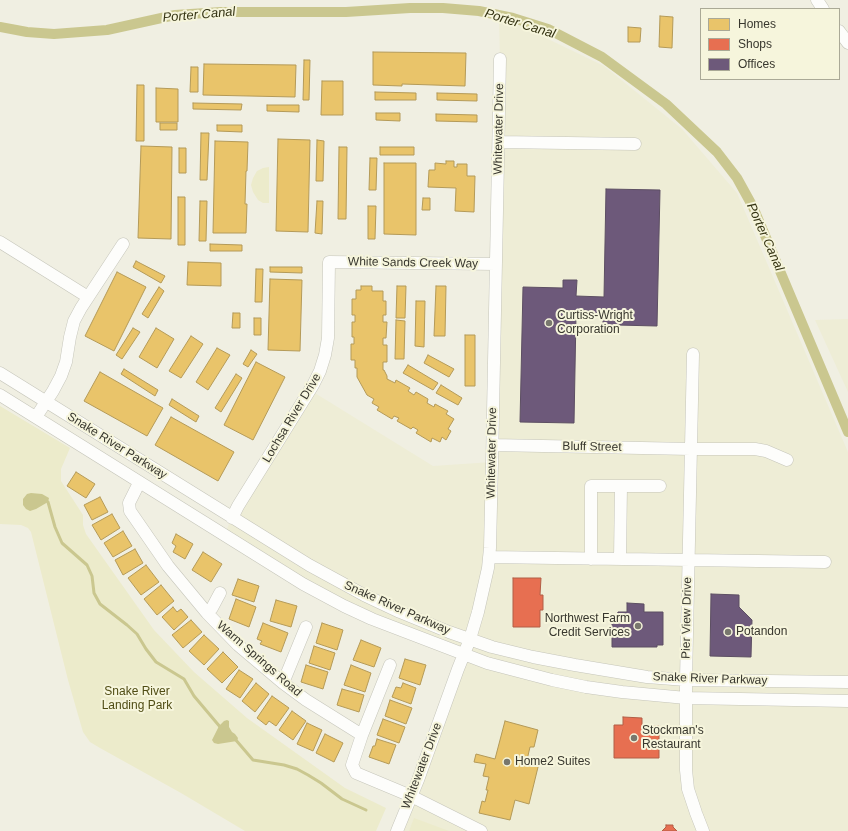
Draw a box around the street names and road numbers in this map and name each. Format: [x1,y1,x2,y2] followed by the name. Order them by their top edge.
[491,83,507,175] street label: Whitewater Drive
[348,255,478,271] street label: White Sands Creek Way
[260,371,324,465] street label: Lochsa River Drive
[484,407,500,499] street label: Whitewater Drive
[65,410,169,482] street label: Snake River Parkway
[562,439,622,455] street label: Bluff Street
[679,577,695,659] street label: Pier View Drive
[342,578,452,638] street label: Snake River Parkway
[214,618,304,700] street label: Warm Springs Road
[652,670,768,688] street label: Snake River Parkway
[399,721,445,811] street label: Whitewater Drive

